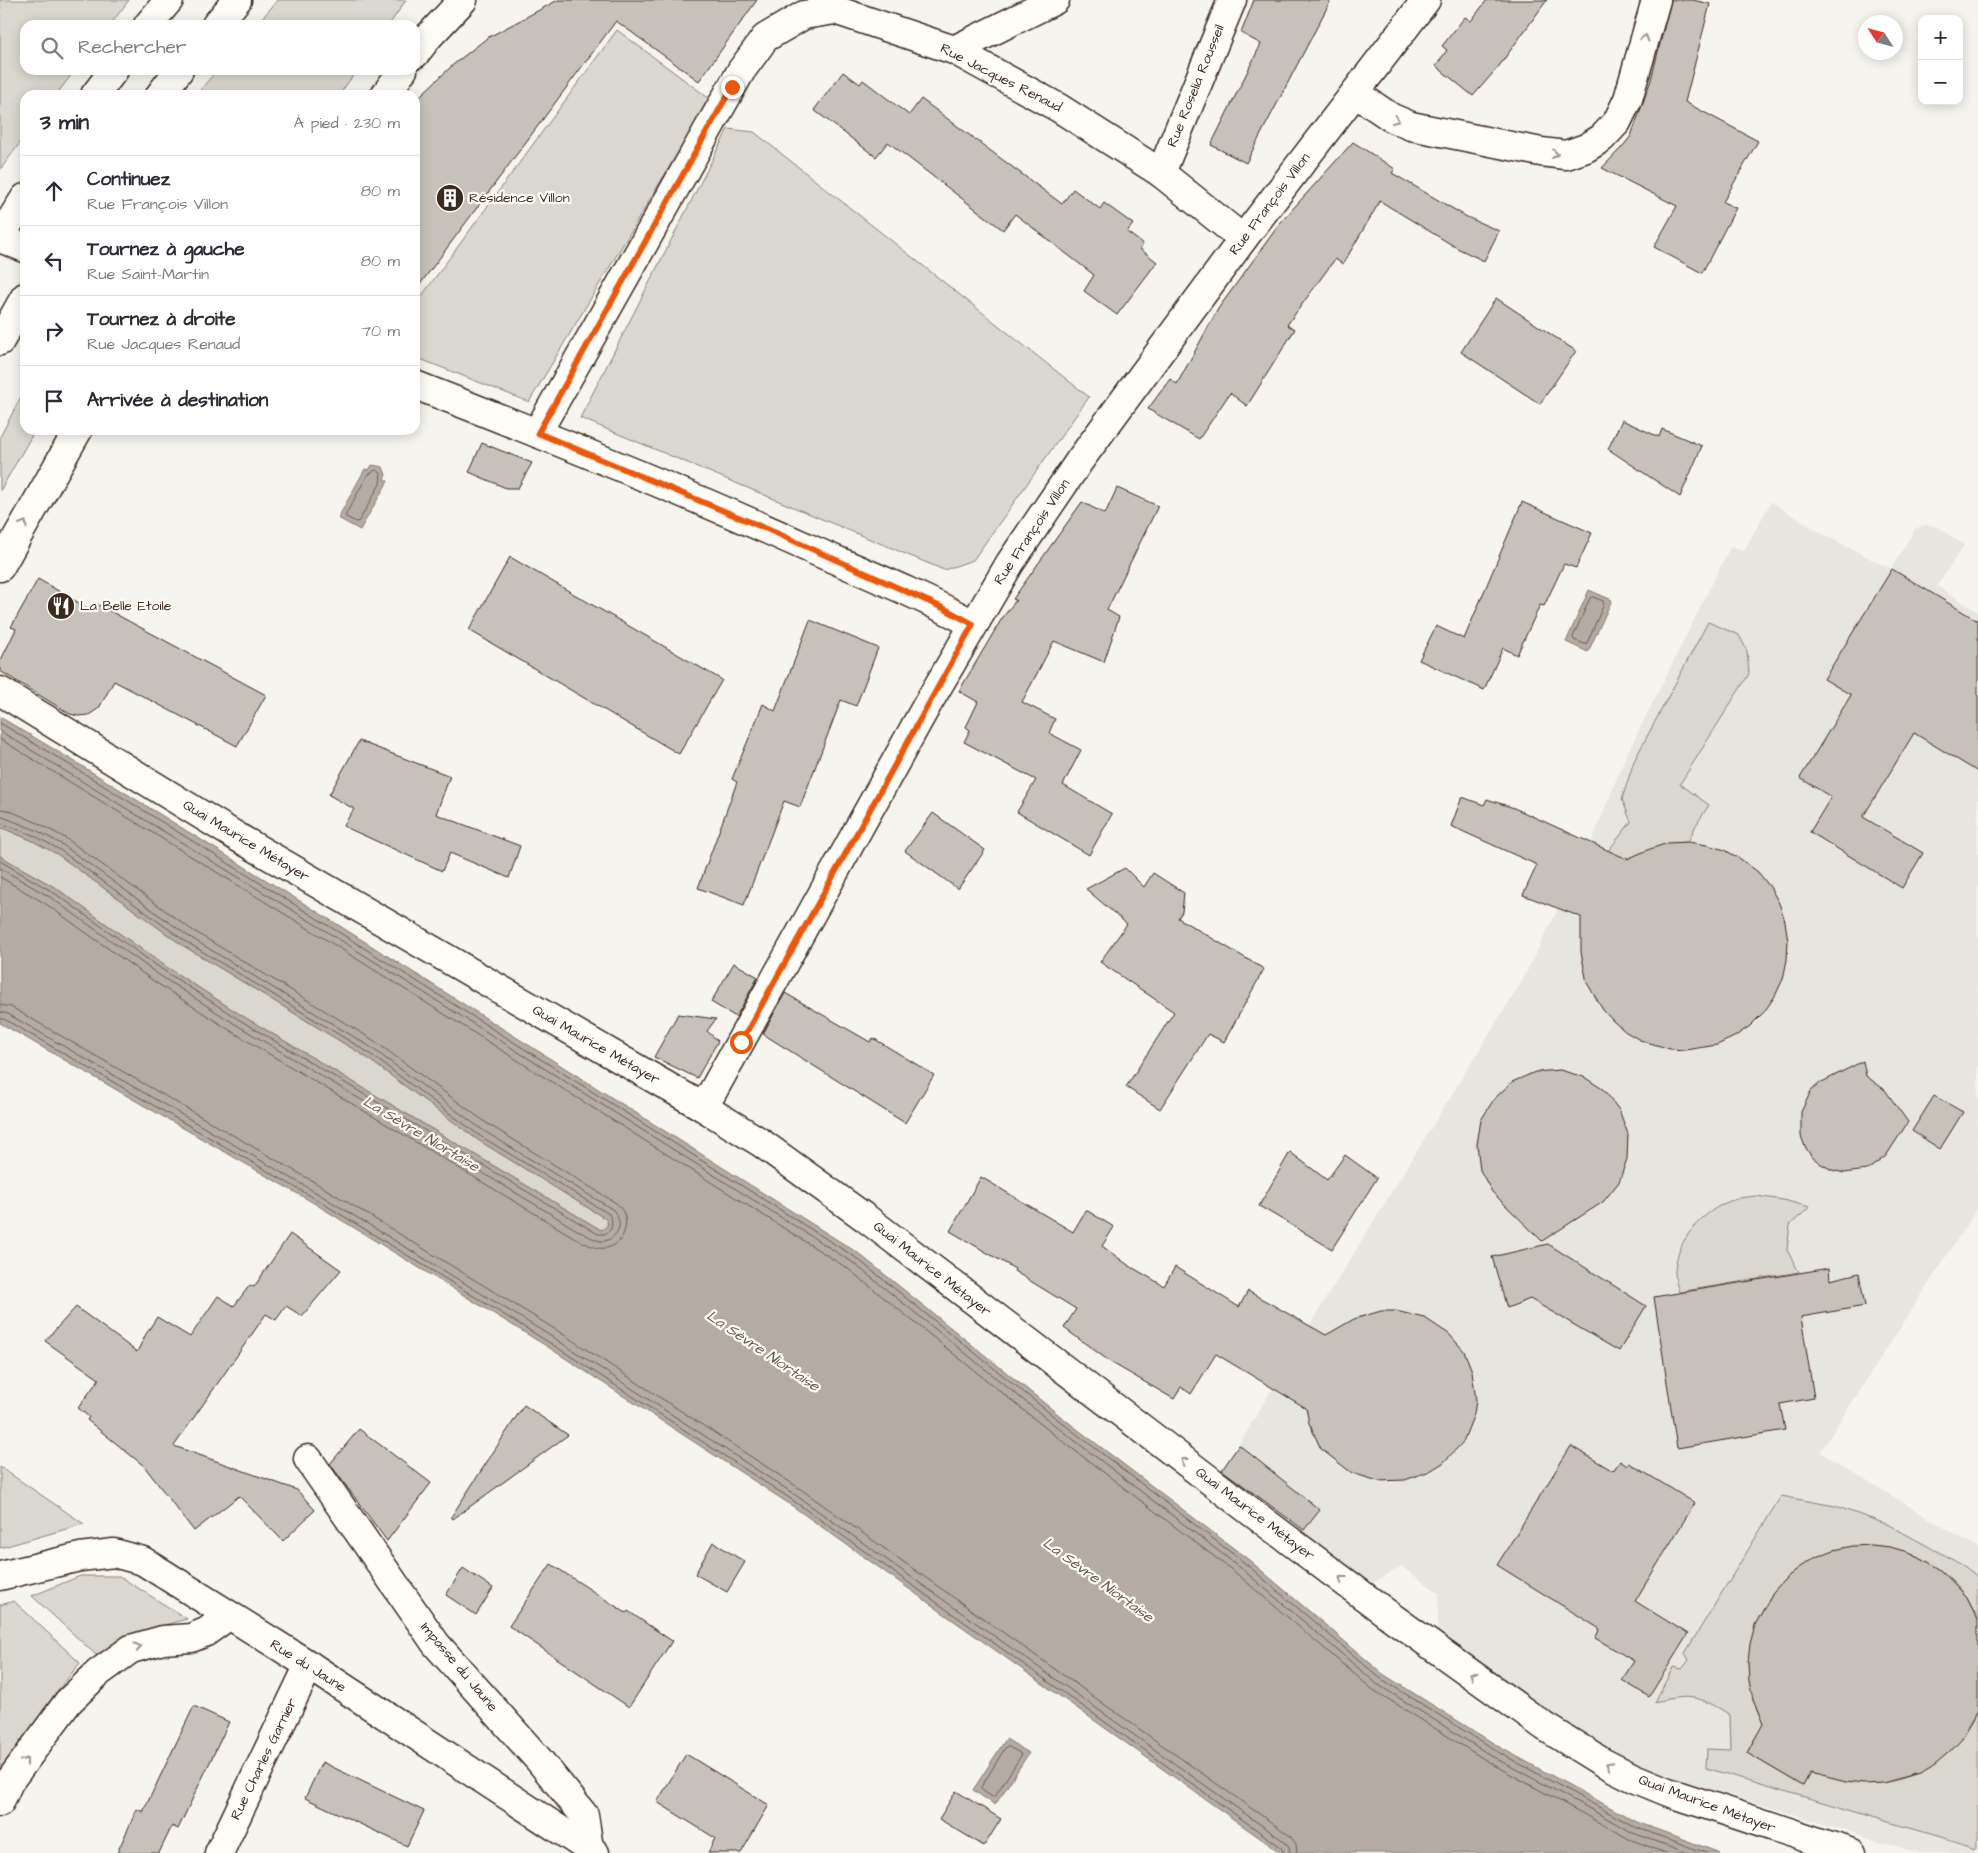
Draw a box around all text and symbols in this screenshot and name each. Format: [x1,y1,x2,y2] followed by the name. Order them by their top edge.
[1858,15,1903,60] north arrow
[1918,15,1963,105] map controls
[1918,15,1963,60] button: +
[20,20,420,75] search box
[1162,22,1230,150] street label: Rue Roselia Rousseil
[38,34,66,62] icon: search
[78,34,186,61] text: Rechercher
[1640,34,1650,43] one-way arrow
[937,39,1065,117] street label: Rue Jacques Renaud
[1918,60,1963,105] button: −
[721,76,744,99] route end
[40,108,89,137] text: 3 min
[294,112,400,134] text: À pied · 230 m
[1391,113,1400,124] one-way arrow
[1551,148,1559,159] one-way arrow
[1225,149,1315,259] street label: Rue François Villon
[87,166,170,193] text: Continuez
[40,177,68,205] icon: ahead
[361,180,400,202] text: 80 m
[435,183,465,213] building icon: Résidence Villon
[469,188,570,208] place label: Résidence Villon
[87,193,228,215] text: Rue François Villon
[87,236,245,263] text: Tournez à gauche
[40,247,68,275] icon: left
[361,250,400,272] text: 80 m
[87,263,209,285] text: Rue Saint-Martin
[87,306,235,333] text: Tournez à droite
[40,317,68,345] icon: right
[361,320,400,342] text: 70 m
[87,333,240,355] text: Rue Jacques Renaud
[40,387,68,415] icon: arrive
[87,387,268,414] text: Arrivée à destination
[989,475,1075,589] street label: Rue François Villon
[18,521,28,530] one-way arrow
[46,591,76,621] restaurant icon: La Belle Etoile
[80,596,172,616] place label: La Belle Etoile
[179,795,313,887] street label: Quai Maurice Métayer
[528,1000,664,1090] street label: Quai Maurice Métayer
[730,1031,753,1054] route start
[359,1091,484,1177] water label: La Sèvre Niortaise
[869,1217,995,1322] street label: Quai Maurice Métayer
[702,1305,824,1397] water label: La Sèvre Niortaise
[1181,1458,1190,1466] one-way arrow
[1191,1463,1319,1566] street label: Quai Maurice Métayer
[1038,1533,1158,1628] water label: La Sèvre Niortaise
[1339,1577,1348,1585] one-way arrow
[416,1618,503,1716] street label: Impasse du Jaune
[266,1635,350,1698] street label: Rue du Jaune
[133,1643,142,1653] one-way arrow
[1469,1672,1479,1681] one-way arrow
[226,1694,302,1823] street label: Rue Charles Garnier
[19,1757,28,1767] one-way arrow
[1605,1761,1614,1771] one-way arrow
[1636,1770,1779,1838] street label: Quai Maurice Métayer

